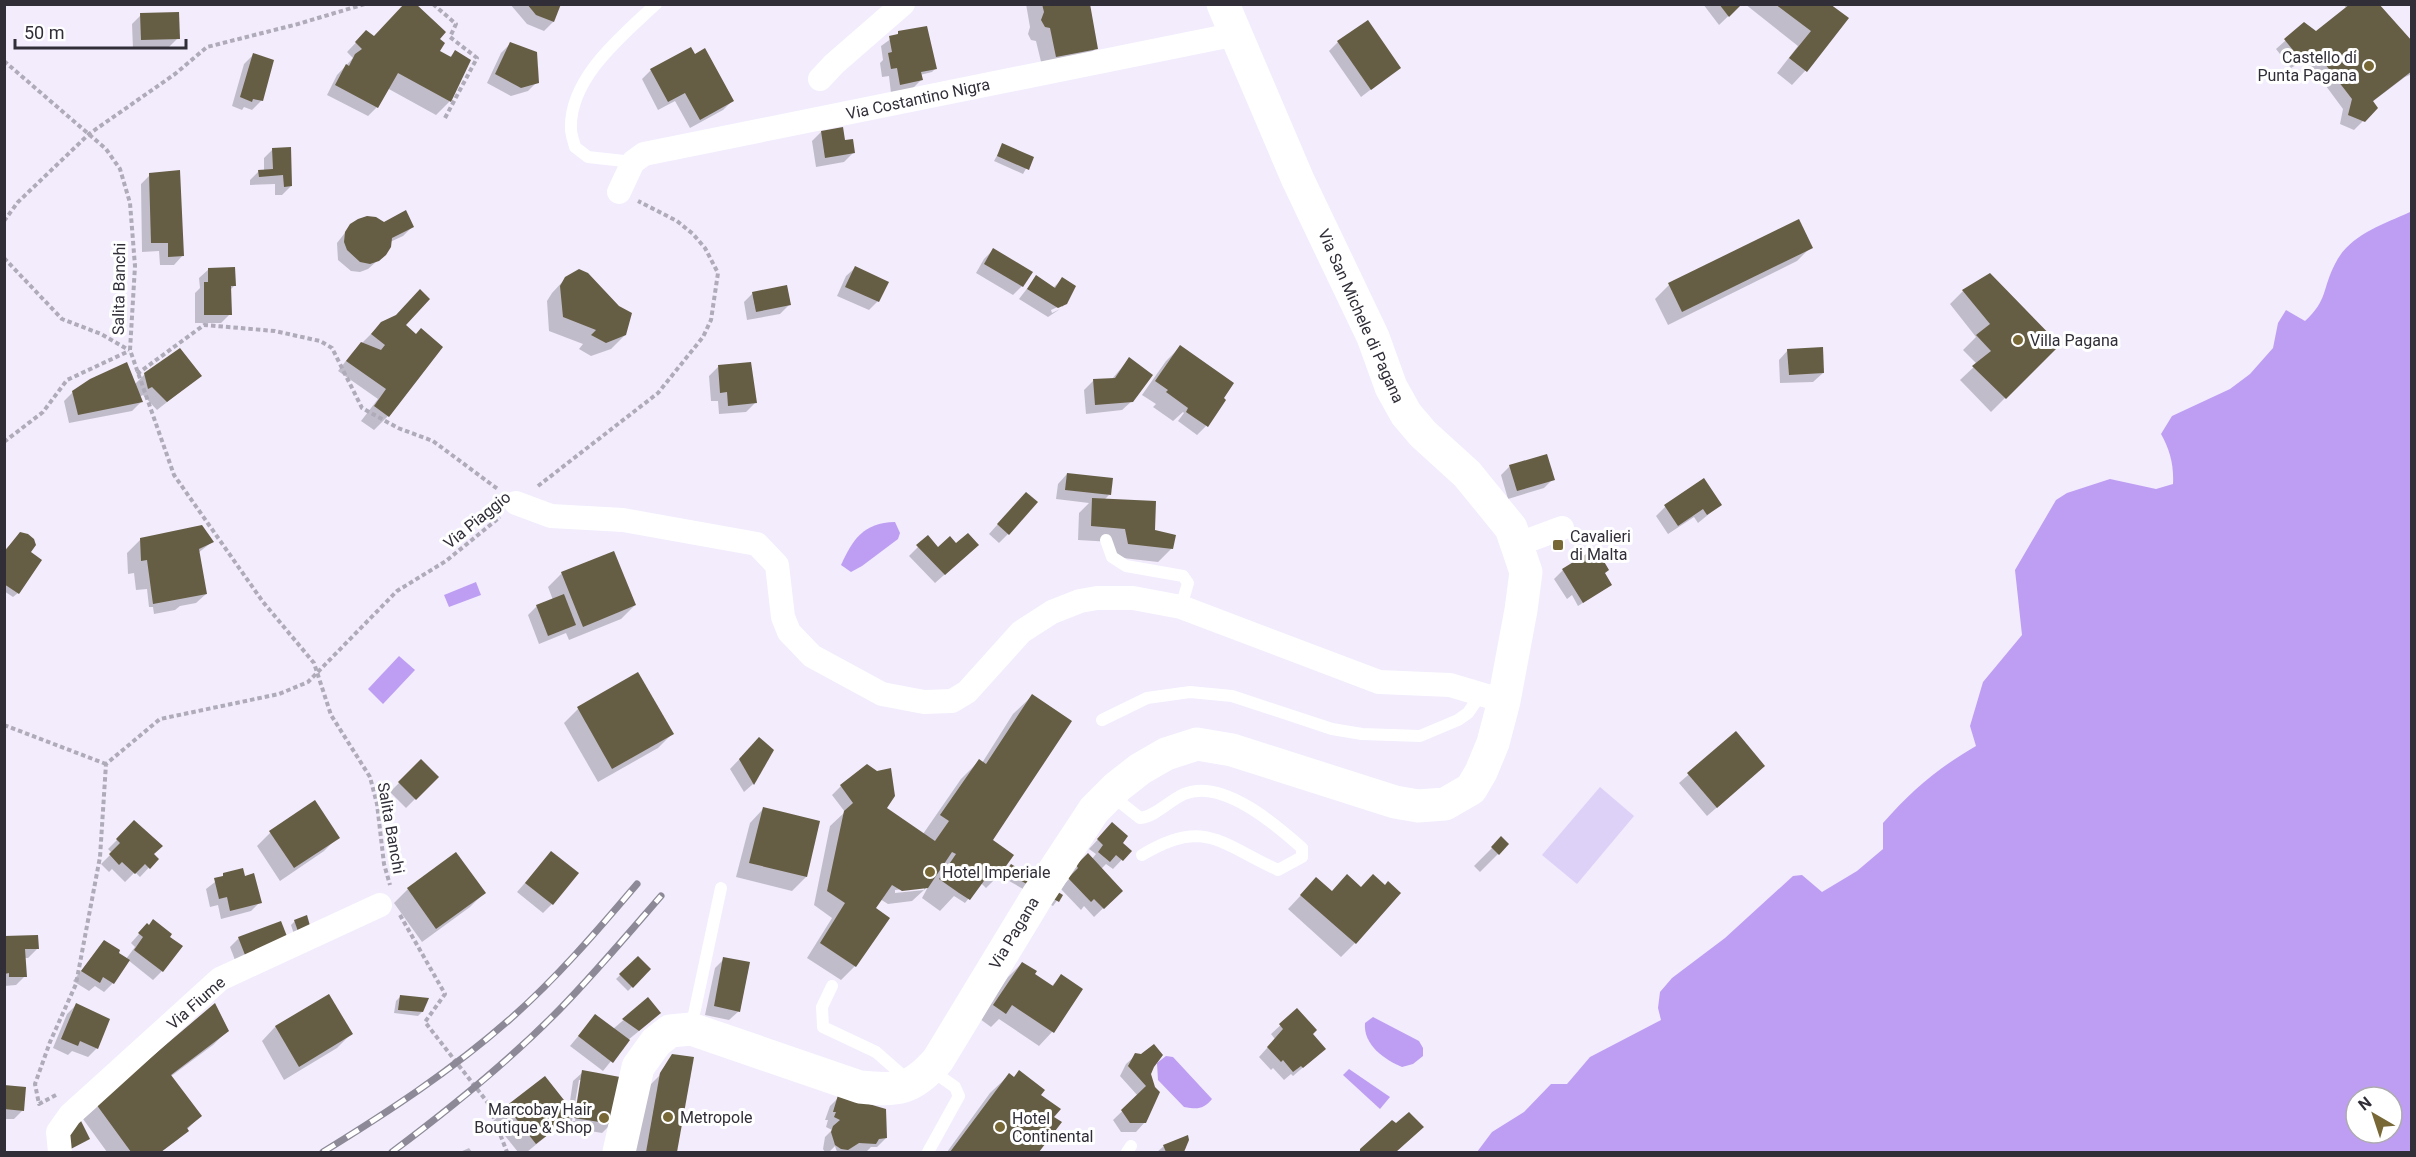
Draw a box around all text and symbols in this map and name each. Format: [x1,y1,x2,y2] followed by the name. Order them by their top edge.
[15,12,186,50] scale bar
[24,22,64,43] text: 50 m
[2257,48,2357,85] place label: Castello di Punta Pagana
[2362,59,2376,73] marker: Castello di Punta Pagana
[844,74,992,124] street label: Via Costantino Nigra
[1314,226,1408,406] street label: Via San Michele di Pagana
[109,243,129,335] street label: Salita Banchi
[2030,331,2118,350] place label: Villa Pagana
[2011,333,2025,347] marker: Villa Pagana
[440,487,514,553] street label: Via Piaggio
[1570,527,1631,564] place label: Cavalieri di Malta
[1551,538,1565,552] marker: Cavalieri di Malta
[374,781,408,875] street label: Salita Banchi
[942,863,1050,882] place label: Hotel Imperiale
[923,865,937,879] marker: Hotel Imperiale
[985,894,1043,972] street label: Via Pagana
[163,973,229,1033] street label: Via Fiume
[2344,1085,2404,1145] north arrow
[2355,1093,2375,1115] text: N
[474,1100,593,1137] place label: Marcobay Hair Boutique & Shop
[680,1108,753,1127] place label: Metropole
[1012,1109,1093,1146] place label: Hotel Continental
[661,1110,675,1124] marker: Metropole
[597,1111,611,1125] marker: Marcobay Hair Boutique & Shop
[993,1120,1007,1134] marker: Hotel Continental

